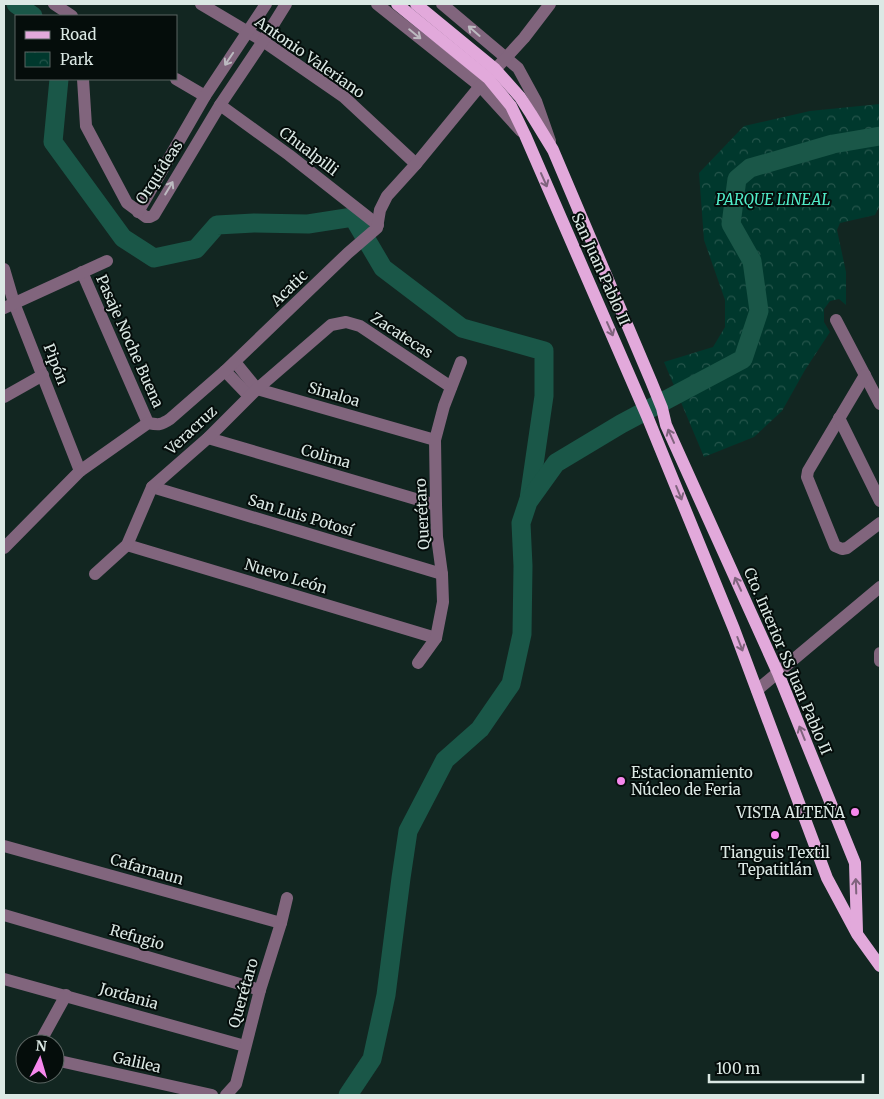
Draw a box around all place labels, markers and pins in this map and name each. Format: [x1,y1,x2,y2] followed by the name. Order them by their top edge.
[631,763,753,799] place label: Estacionamiento Núcleo de Feria
[615,775,627,787] marker: Estacionamiento Núcleo de Feria
[735,803,845,822] place label: VISTA ALTEÑA
[849,806,861,818] marker: VISTA ALTEÑA
[769,829,781,841] marker: Tianguis Textil Tepatitlán
[720,843,830,879] place label: Tianguis Textil Tepatitlán

